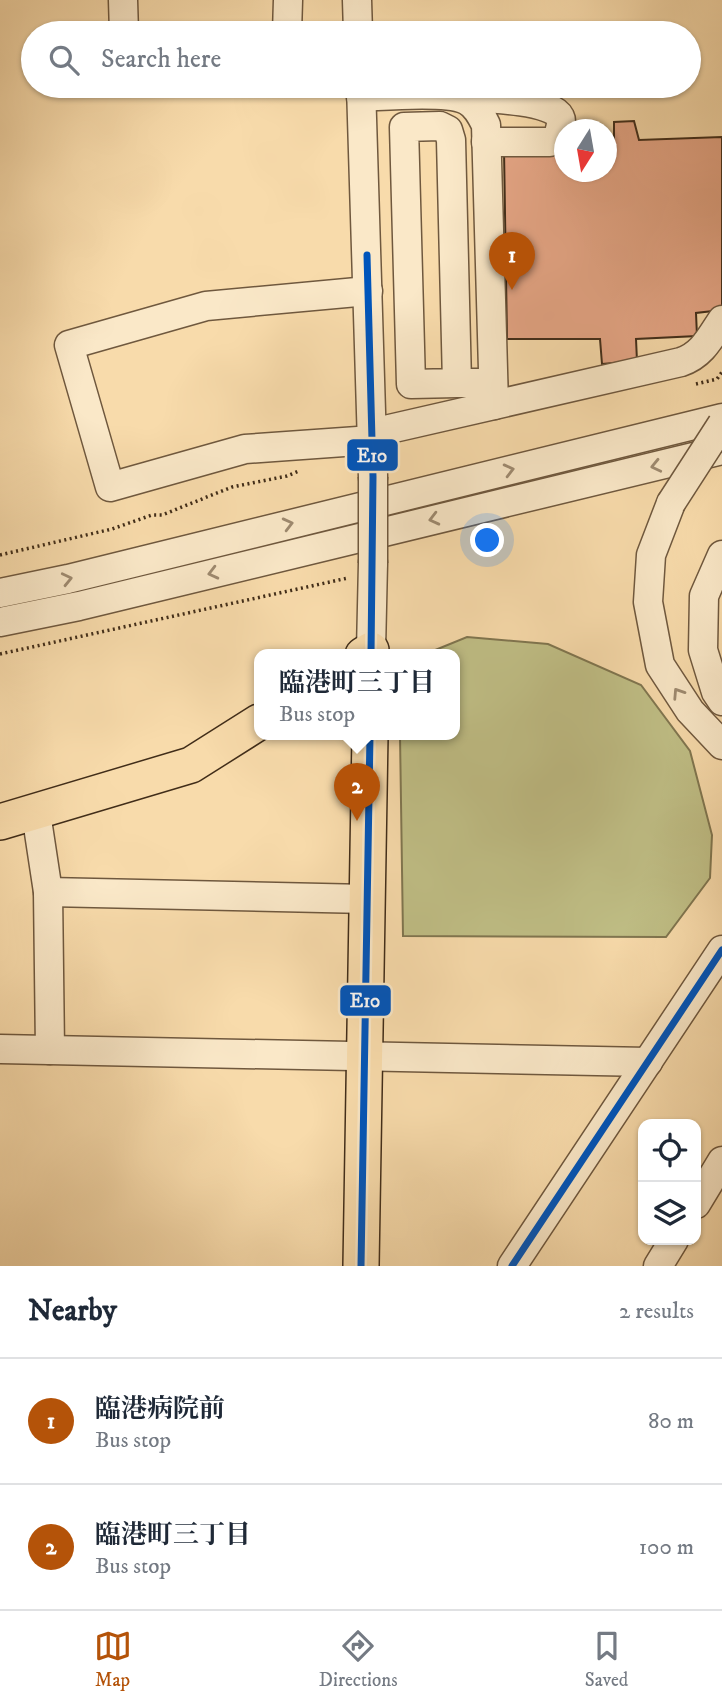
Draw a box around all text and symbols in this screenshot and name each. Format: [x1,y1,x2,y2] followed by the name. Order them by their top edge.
[21,21,701,98] search box
[45,41,83,79] icon: search
[101,43,221,76] text: Search here
[554,119,617,182] north arrow
[489,232,535,290] pin: 1
[346,438,399,472] line badge: E10
[357,445,387,468] text: E10
[650,458,662,472] one-way arrow
[502,464,514,478] one-way arrow
[428,511,440,525] one-way arrow
[282,518,294,532] one-way arrow
[470,523,504,557] your location
[207,565,219,579] one-way arrow
[61,572,73,587] one-way arrow
[254,649,460,740] popup
[279,667,435,700] text: 臨港町三丁目
[674,688,687,701] one-way arrow
[279,700,355,729] text: Bus stop
[334,763,380,821] pin: 2
[339,984,392,1017] line badge: E10
[350,990,380,1013] text: E10
[638,1119,701,1245] map controls
[638,1119,701,1182] button: locate
[638,1182,701,1245] button: layers
[28,1293,117,1330] text: Nearby
[619,1297,694,1326] text: 2 results
[95,1393,225,1426] text: 臨港病院前
[47,1407,55,1436] text: 1
[648,1407,694,1436] text: 80 m
[95,1426,171,1455] text: Bus stop
[95,1519,251,1552] text: 臨港町三丁目
[45,1533,57,1562] text: 2
[639,1533,694,1562] text: 100 m
[95,1552,171,1581] text: Bus stop
[94,1627,132,1692] tab: Map
[319,1627,398,1692] tab: Directions
[585,1627,628,1692] tab: Saved

